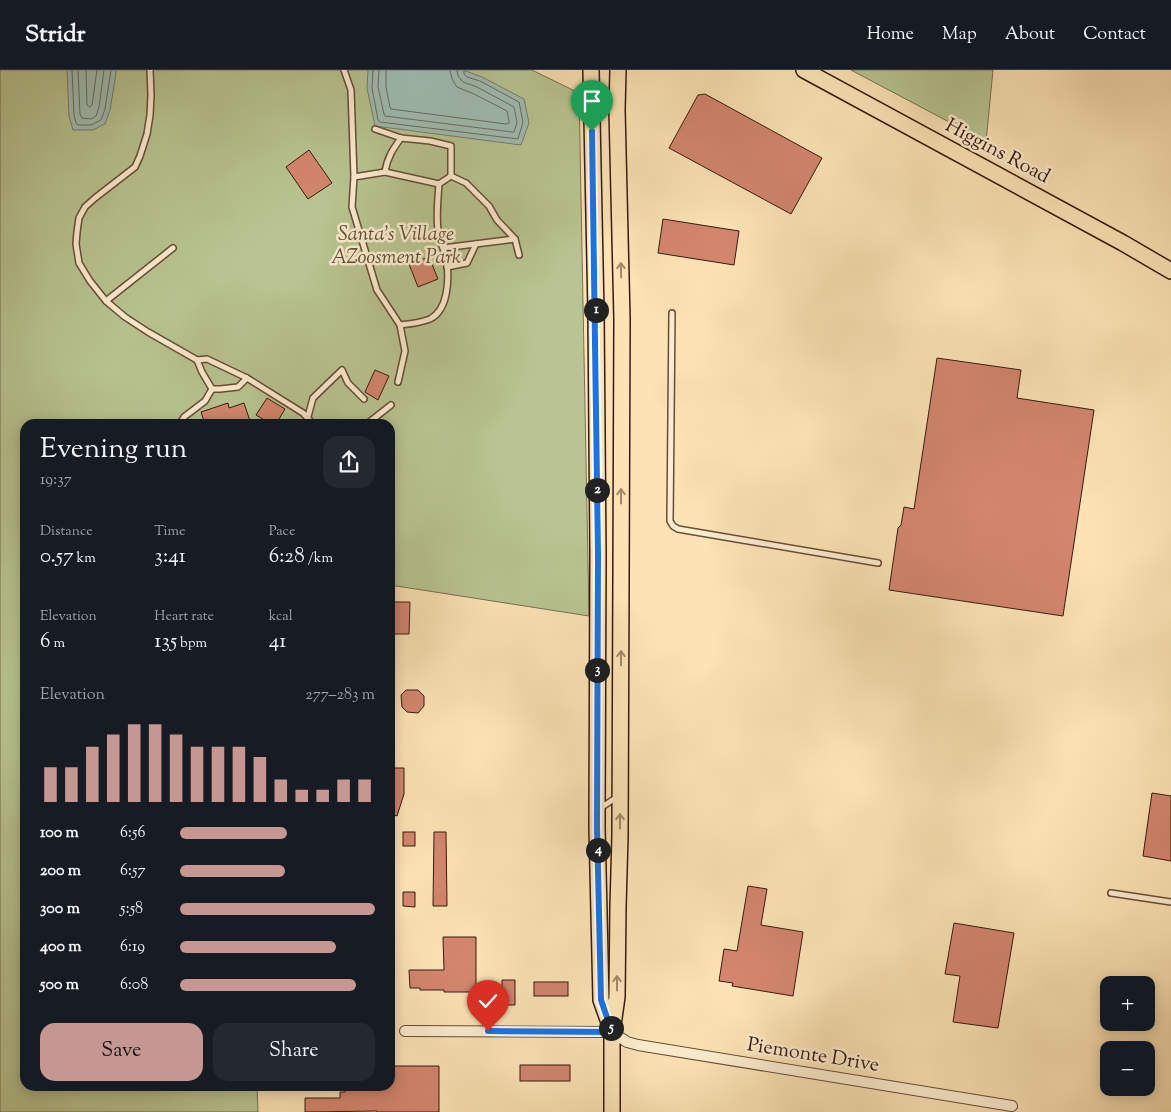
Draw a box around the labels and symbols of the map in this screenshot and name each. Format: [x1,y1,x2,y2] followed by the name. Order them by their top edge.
[571,80,613,131] pin
[939,112,1055,192] street label: Higgins Road
[331,221,461,273] park label: Santa's Village AZoosment Park
[616,262,626,278] one-way arrow
[584,298,608,322] pin: 1
[584,478,610,502] pin: 2
[616,488,626,504] one-way arrow
[616,651,626,667] one-way arrow
[584,658,610,682] pin: 3
[615,813,625,830] one-way arrow
[586,838,610,862] pin: 4
[612,976,622,992] one-way arrow
[467,980,509,1031] pin
[598,1016,624,1040] pin: 5
[745,1031,881,1081] street label: Piemonte Drive

